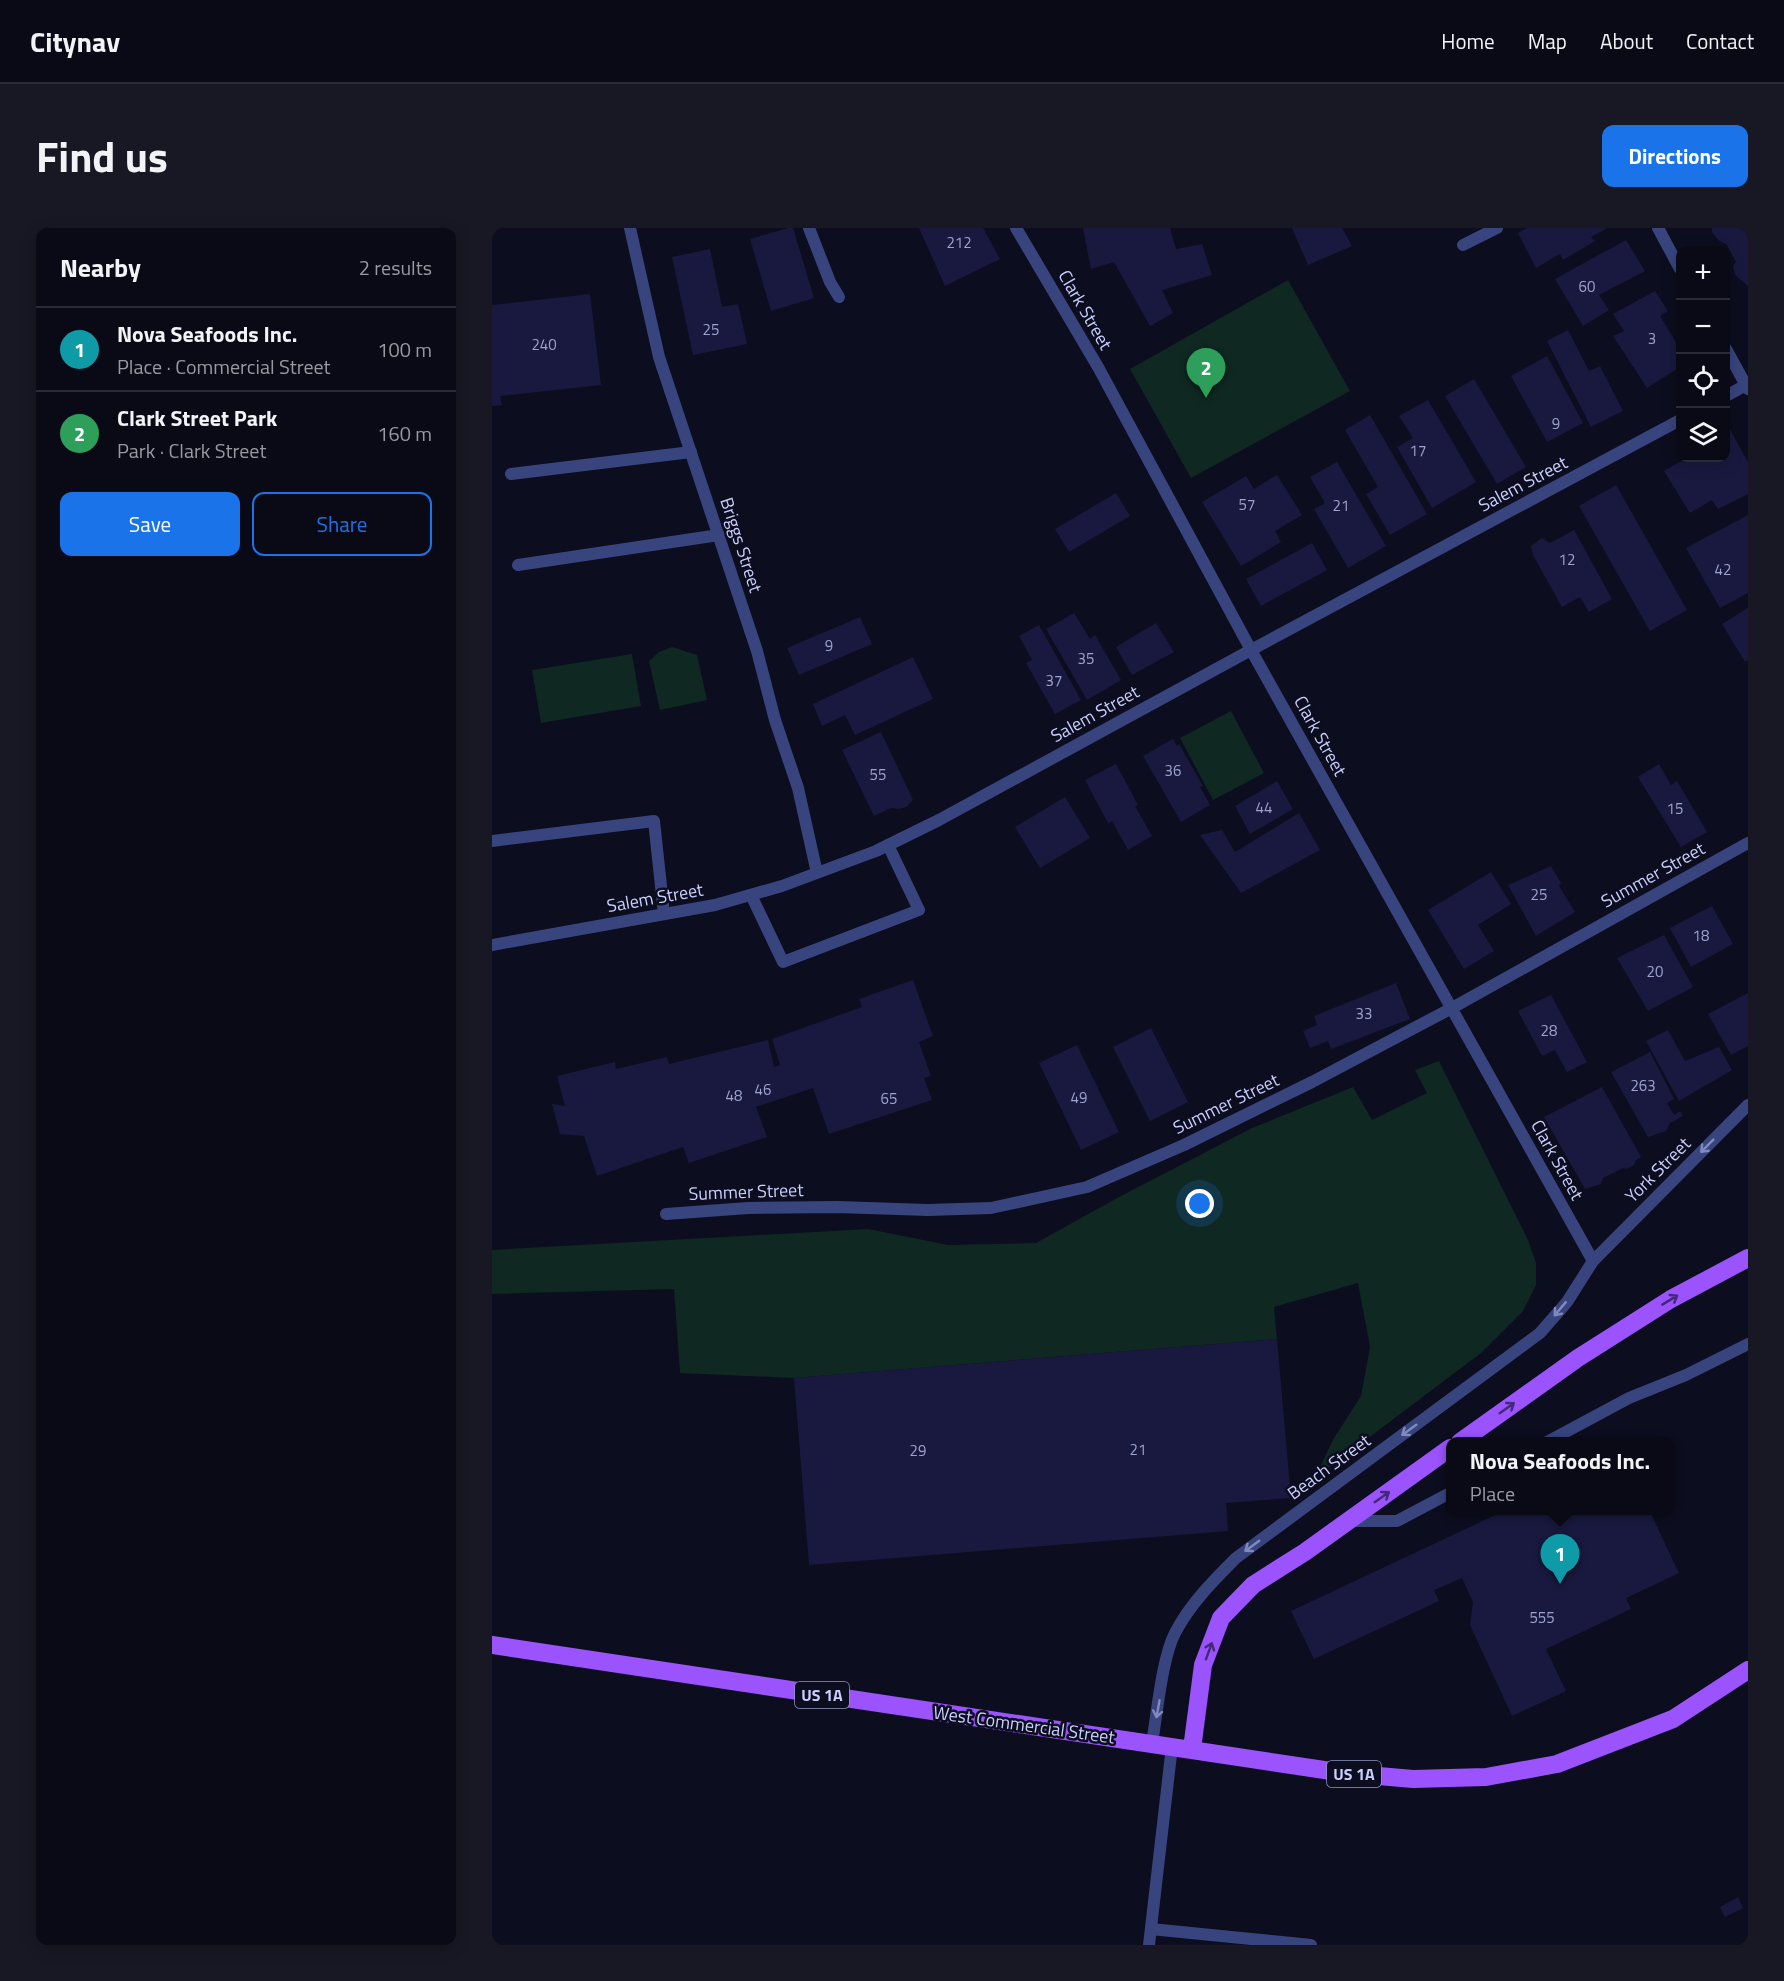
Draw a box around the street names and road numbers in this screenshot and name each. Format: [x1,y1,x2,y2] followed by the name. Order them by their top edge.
[1052,265,1120,355] street label: Clark Street
[1473,448,1573,518] street label: Salem Street
[713,494,770,597] street label: Briggs Street
[1046,678,1145,749] street label: Salem Street
[1287,691,1354,781] street label: Clark Street
[1596,835,1710,914] street label: Summer Street
[605,876,706,919] street label: Salem Street
[1168,1066,1284,1141] street label: Summer Street
[1524,1115,1591,1205] street label: Clark Street
[1619,1130,1697,1209] street label: York Street
[688,1176,805,1207] street label: Summer Street
[1282,1427,1376,1506] street label: Beach Street
[795,1682,849,1708] road number: US 1A
[932,1698,1117,1751] street label: West Commercial Street
[1327,1761,1381,1787] road number: US 1A

